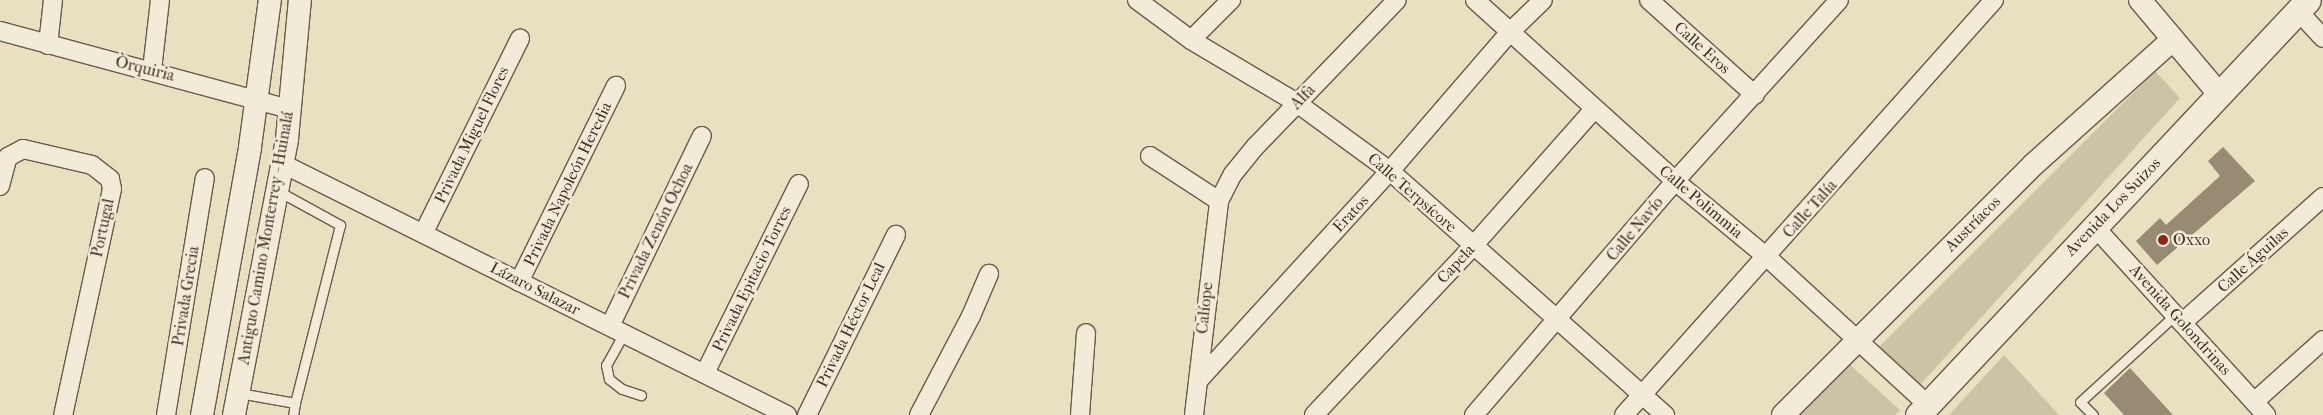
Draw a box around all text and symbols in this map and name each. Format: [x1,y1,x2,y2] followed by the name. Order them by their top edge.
[1670,18,1734,78] street label: Calle Eros
[113,52,177,86] street label: Òrquiria
[430,63,514,207] street label: Privada Miguel Flores
[1287,80,1319,114] street label: Alfa
[520,99,616,269] street label: Privada Napoleón Heredia
[234,110,298,366] street label: Antiguo Camino Monterrey - Huinalá
[1364,149,1460,237] street label: Calle Terpsícore
[2061,154,2165,260] street label: Avenida Los Suizos
[615,160,697,302] street label: Privada Zenón Ochoa
[1655,161,1747,243] street label: Calle Polimmia
[1779,176,1841,242] street label: Calle Talía
[1329,191,1373,237] street label: Eratos
[1941,192,2005,256] street label: Austríacos
[1603,193,1667,265] street label: Calle Navío
[87,197,119,259] street label: Portugal
[708,203,796,355] street label: Privada Epitacio Torres
[2214,223,2292,297] street label: Calle Águilas
[2173,230,2210,250] place label: Oxxo
[2157,234,2169,246] marker: Oxxo
[1433,240,1479,288] street label: Capela
[169,245,203,347] street label: Privada Grecia
[487,258,583,320] street label: Lázaro Salazar
[812,259,890,391] street label: Privada Héctor Leal
[2125,261,2235,379] street label: Avenida Golondrinas
[1193,281,1217,335] street label: Calíope

